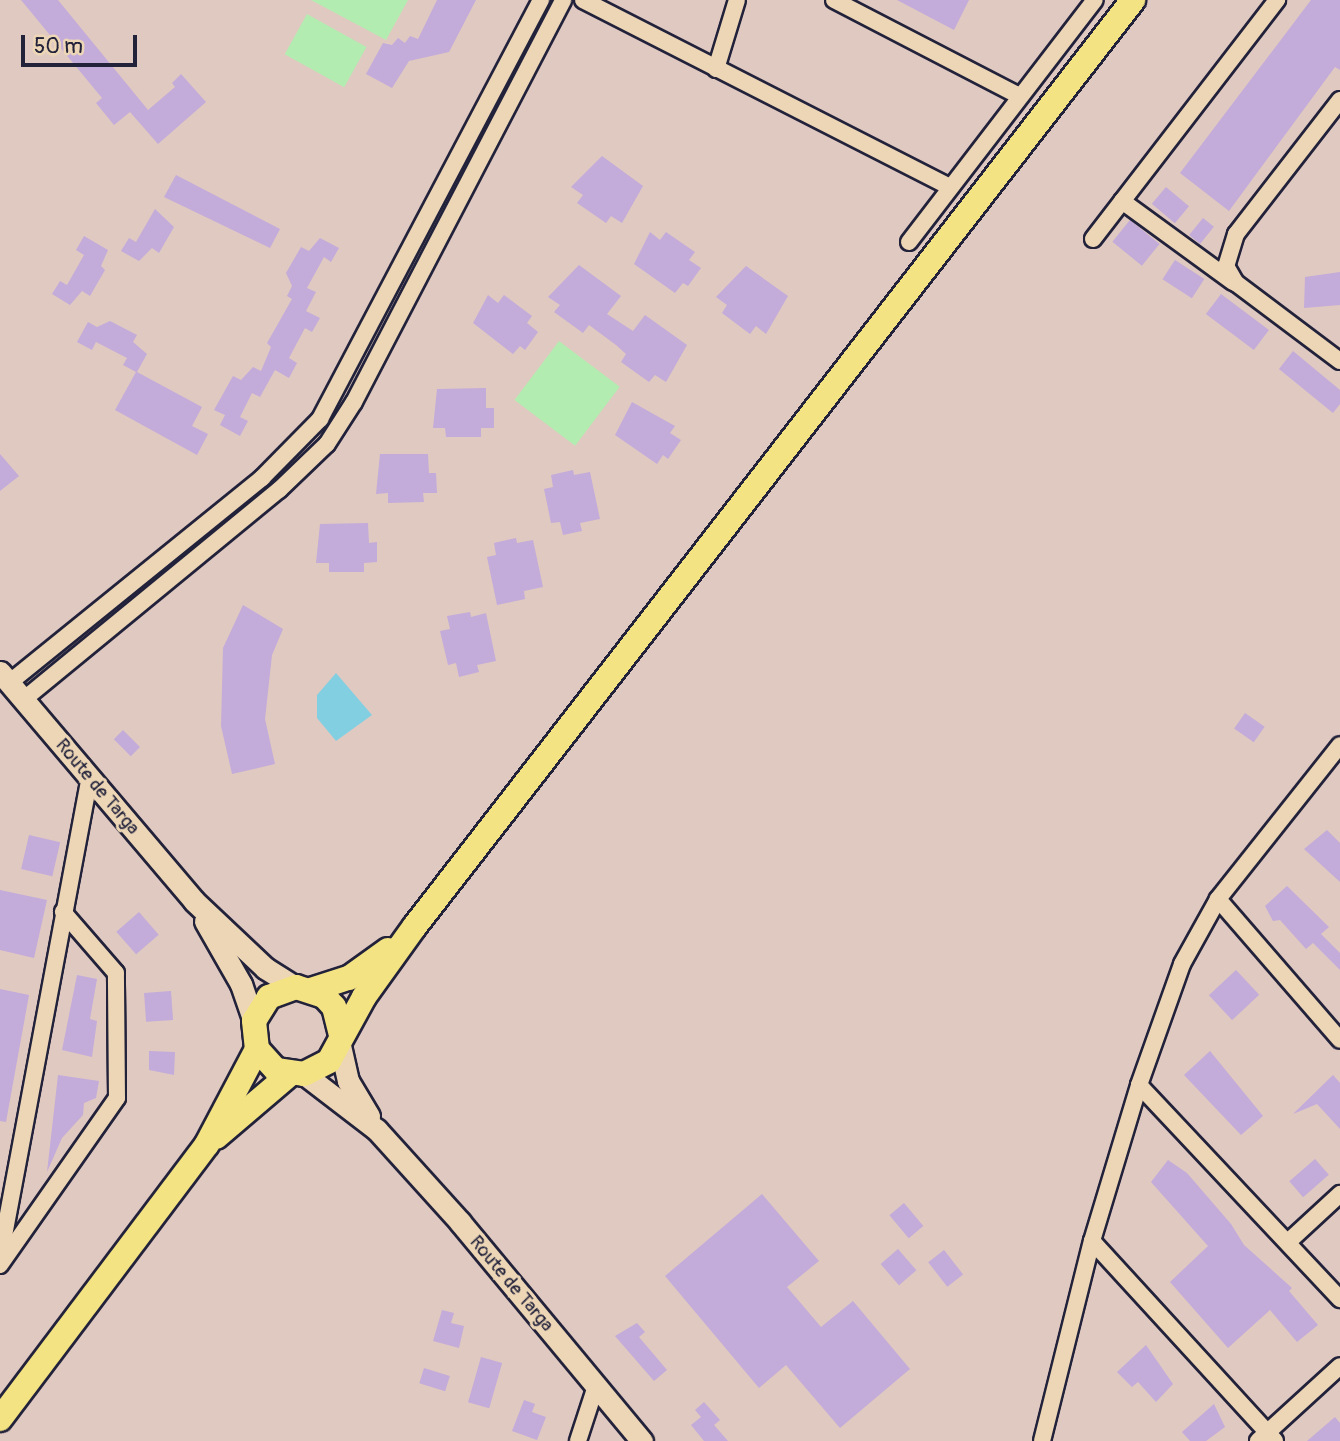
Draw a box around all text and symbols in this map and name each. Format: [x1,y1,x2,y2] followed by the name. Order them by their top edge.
[24,21,140,65] scale bar
[34,33,83,60] text: 50 m
[50,734,144,840] street label: Route de Targa
[464,1231,558,1337] street label: Route de Targa

